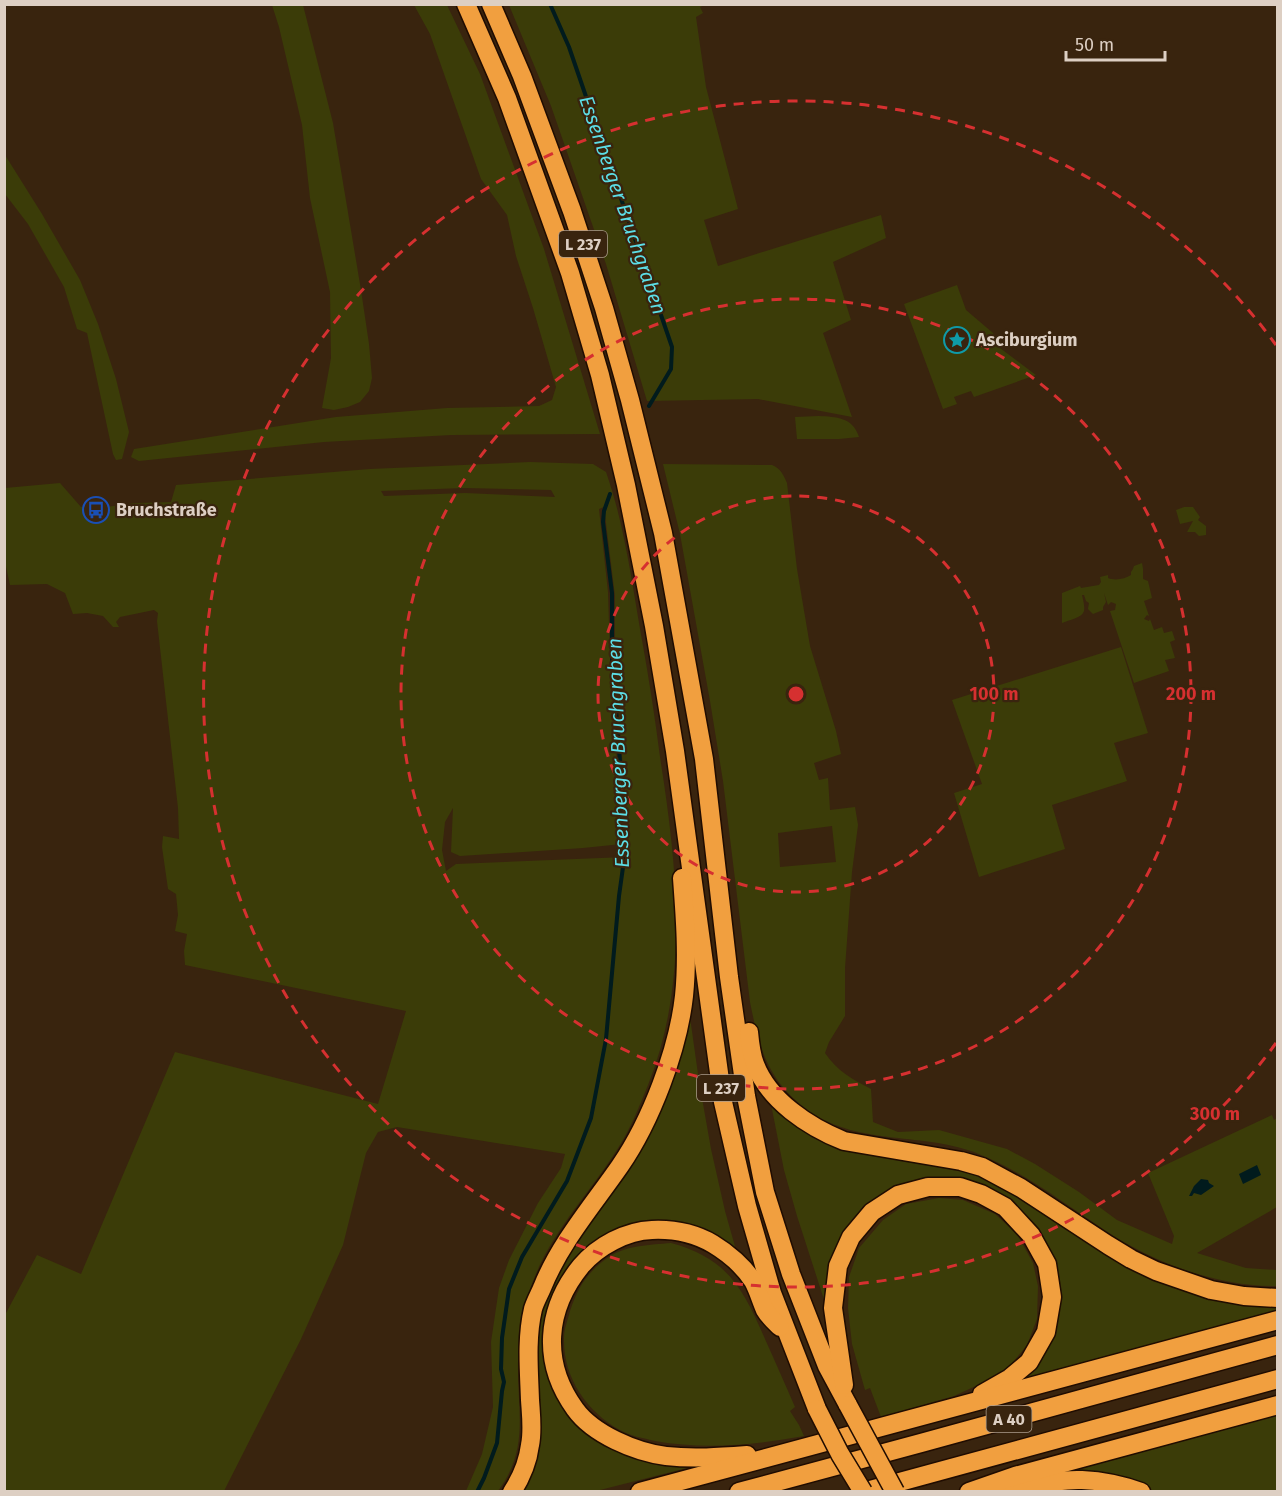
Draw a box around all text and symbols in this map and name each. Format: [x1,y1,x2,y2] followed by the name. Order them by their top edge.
[1066,24,1165,62] scale bar
[1075,34,1114,56] text: 50 m
[574,92,672,318] water label: Essenberger Bruchgraben
[559,231,607,257] road number: L 237
[942,325,972,355] place icon: Asciburgium
[975,329,1078,351] place label: Asciburgium
[81,495,111,525] bus stop icon: Bruchstraße
[116,499,217,521] place label: Bruchstraße
[602,638,634,868] water label: Essenberger Bruchgraben
[970,683,1018,705] text: 100 m
[1166,683,1216,705] text: 200 m
[786,684,806,704] centre of rings
[697,1075,745,1101] road number: L 237
[1189,1103,1240,1125] text: 300 m
[986,1406,1032,1432] road number: A 40

